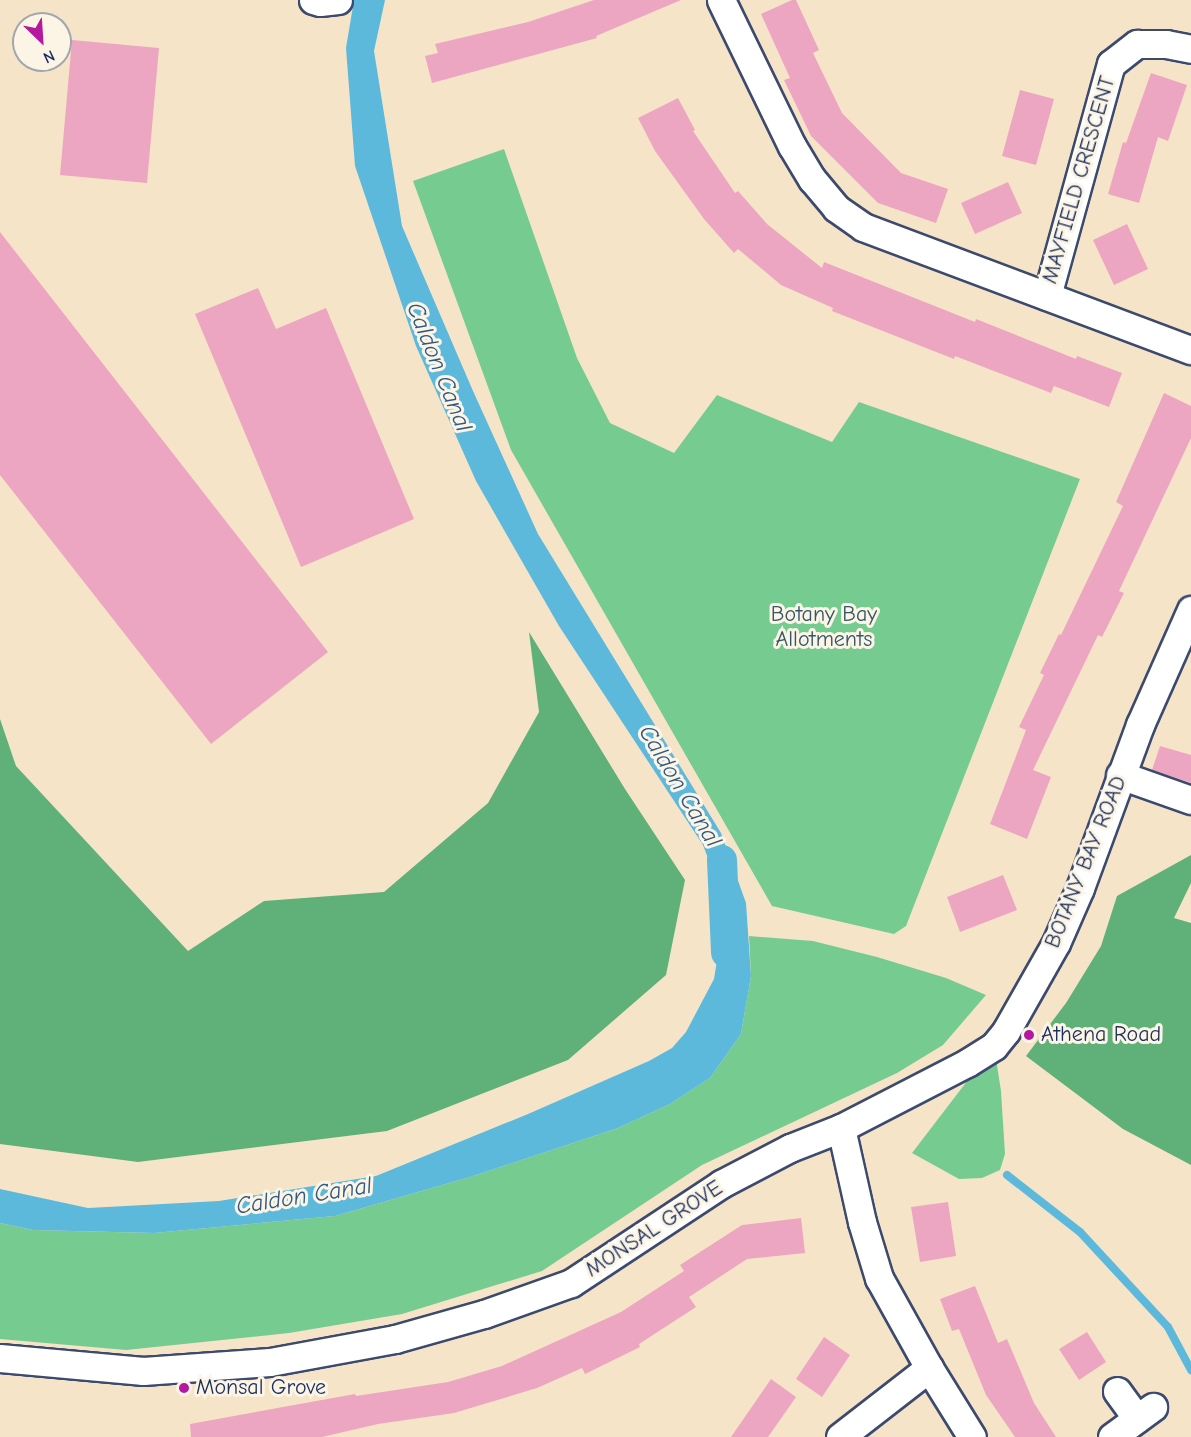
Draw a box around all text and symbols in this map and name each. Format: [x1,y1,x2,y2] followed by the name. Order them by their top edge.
[12,12,72,72] north arrow
[40,46,57,67] text: N
[1037,73,1121,287] street label: MAYFIELD CRESCENT
[400,298,478,436] water label: Caldon Canal
[771,601,877,652] park label: Botany Bay Allotments
[632,720,728,852] water label: Caldon Canal
[1039,772,1133,952] street label: BOTANY BAY ROAD
[1041,1022,1161,1048] place label: Athena Road
[1022,1028,1036,1042] marker: Athena Road
[234,1171,374,1221] water label: Caldon Canal
[581,1175,727,1283] street label: MONSAL GROVE
[196,1375,326,1401] place label: Monsal Grove
[177,1381,191,1395] marker: Monsal Grove

